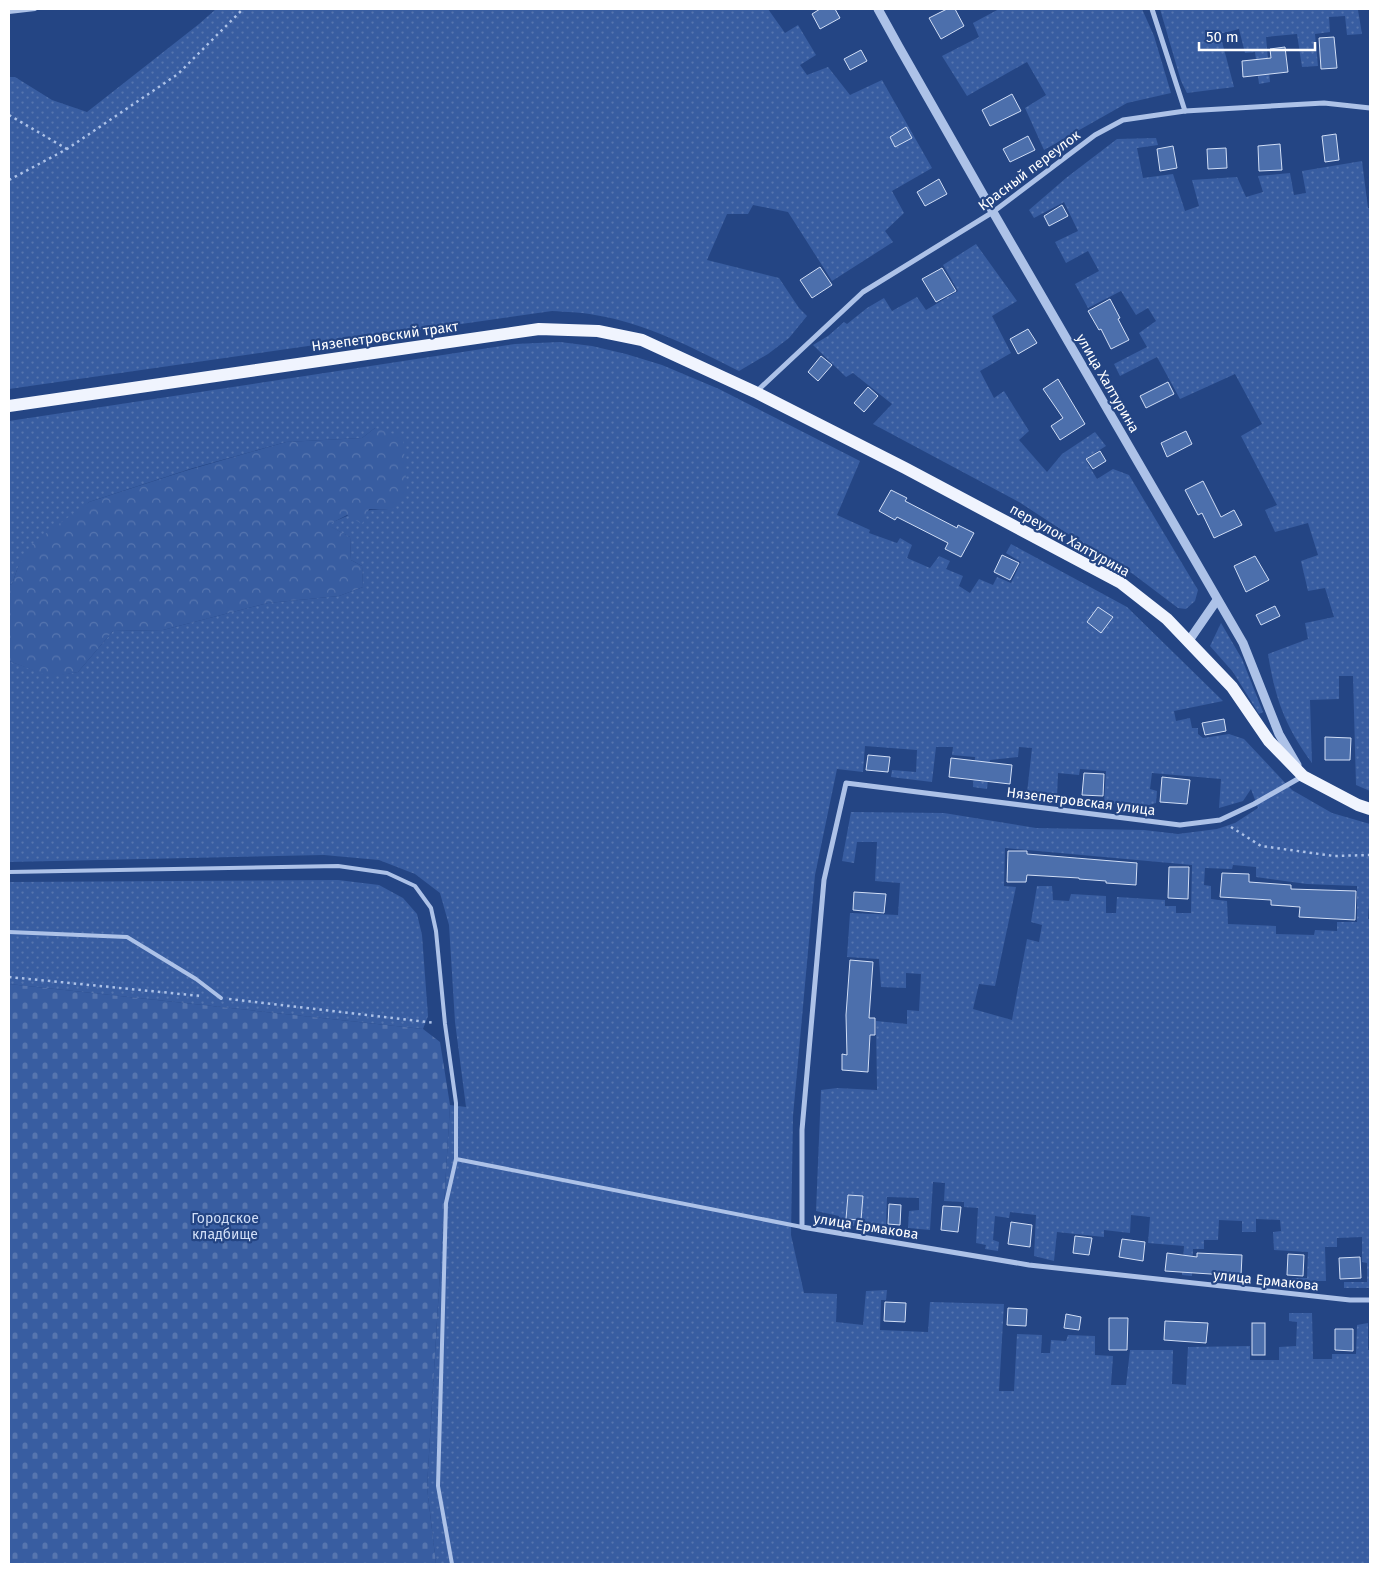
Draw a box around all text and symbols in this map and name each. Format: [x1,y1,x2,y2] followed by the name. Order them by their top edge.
[1199,20,1315,52] scale bar
[1206,28,1239,46] text: 50 m
[975,126,1084,214] street label: Красный переулок
[311,318,460,355] street label: Нязепетровский тракт
[1072,331,1143,436] street label: улица Халтурина
[1007,500,1133,581] street label: переулок Халтурина
[1006,784,1156,819] street label: Нязепетровская улица
[191,1210,259,1243] park label: Городское кладбище
[812,1210,920,1243] street label: улица Ермакова
[1212,1266,1320,1295] street label: улица Ермакова

